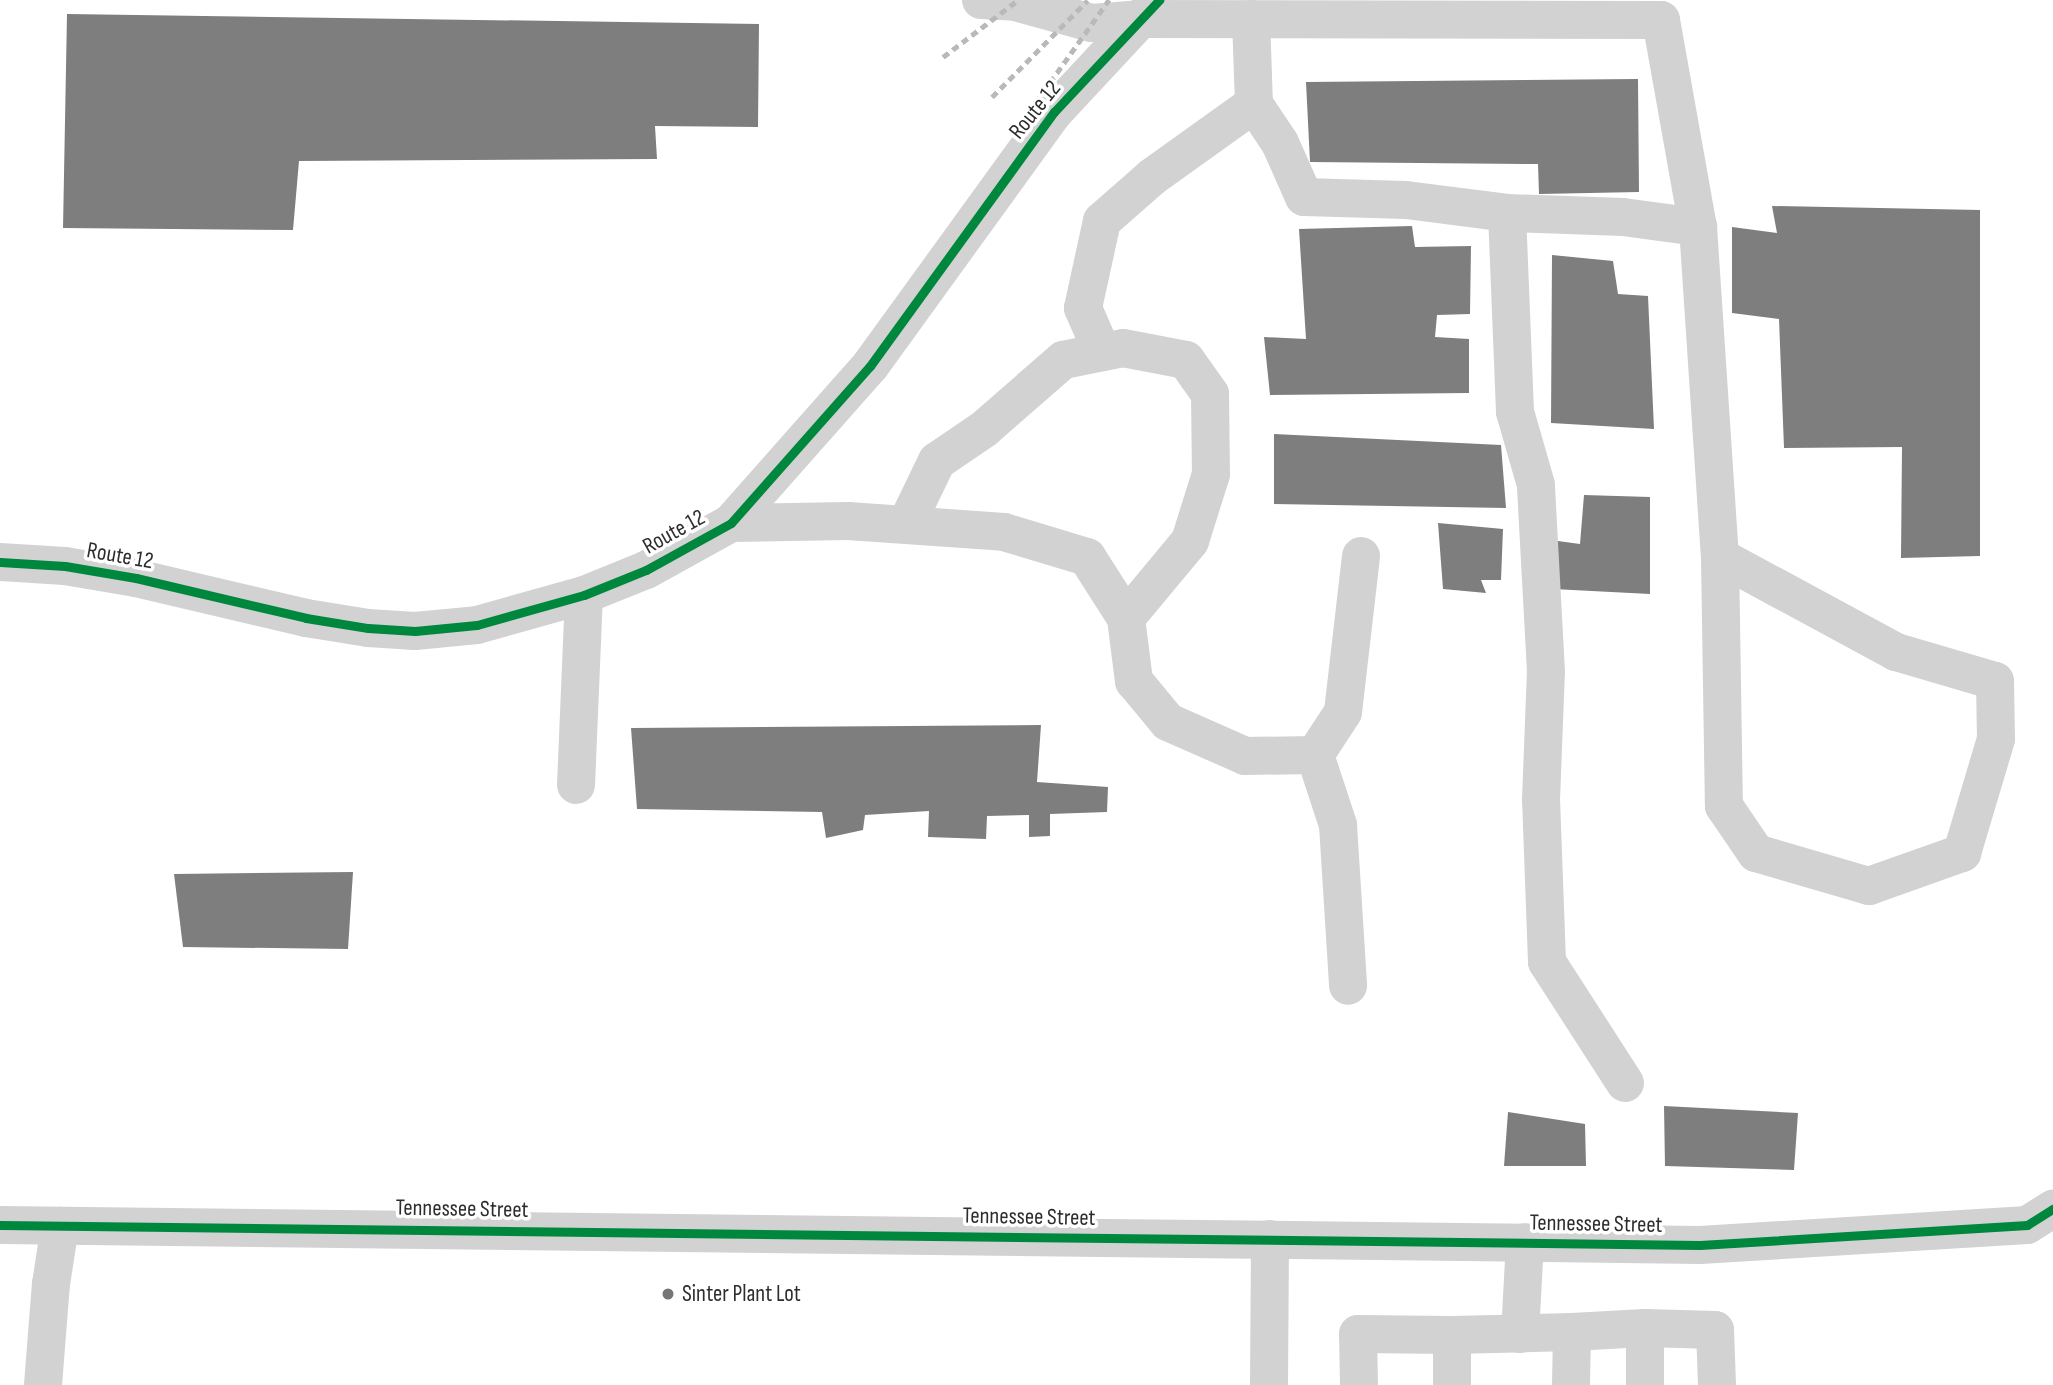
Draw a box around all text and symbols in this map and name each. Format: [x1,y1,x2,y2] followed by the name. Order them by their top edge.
[1003,75,1067,145] street label: Route 12
[638,504,710,560] street label: Route 12
[85,537,155,575] street label: Route 12
[395,1194,529,1224] street label: Tennessee Street
[962,1202,1096,1232] street label: Tennessee Street
[1529,1209,1663,1239] street label: Tennessee Street
[682,1280,801,1308] place label: Sinter Plant Lot
[660,1286,676,1302] marker: Sinter Plant Lot

